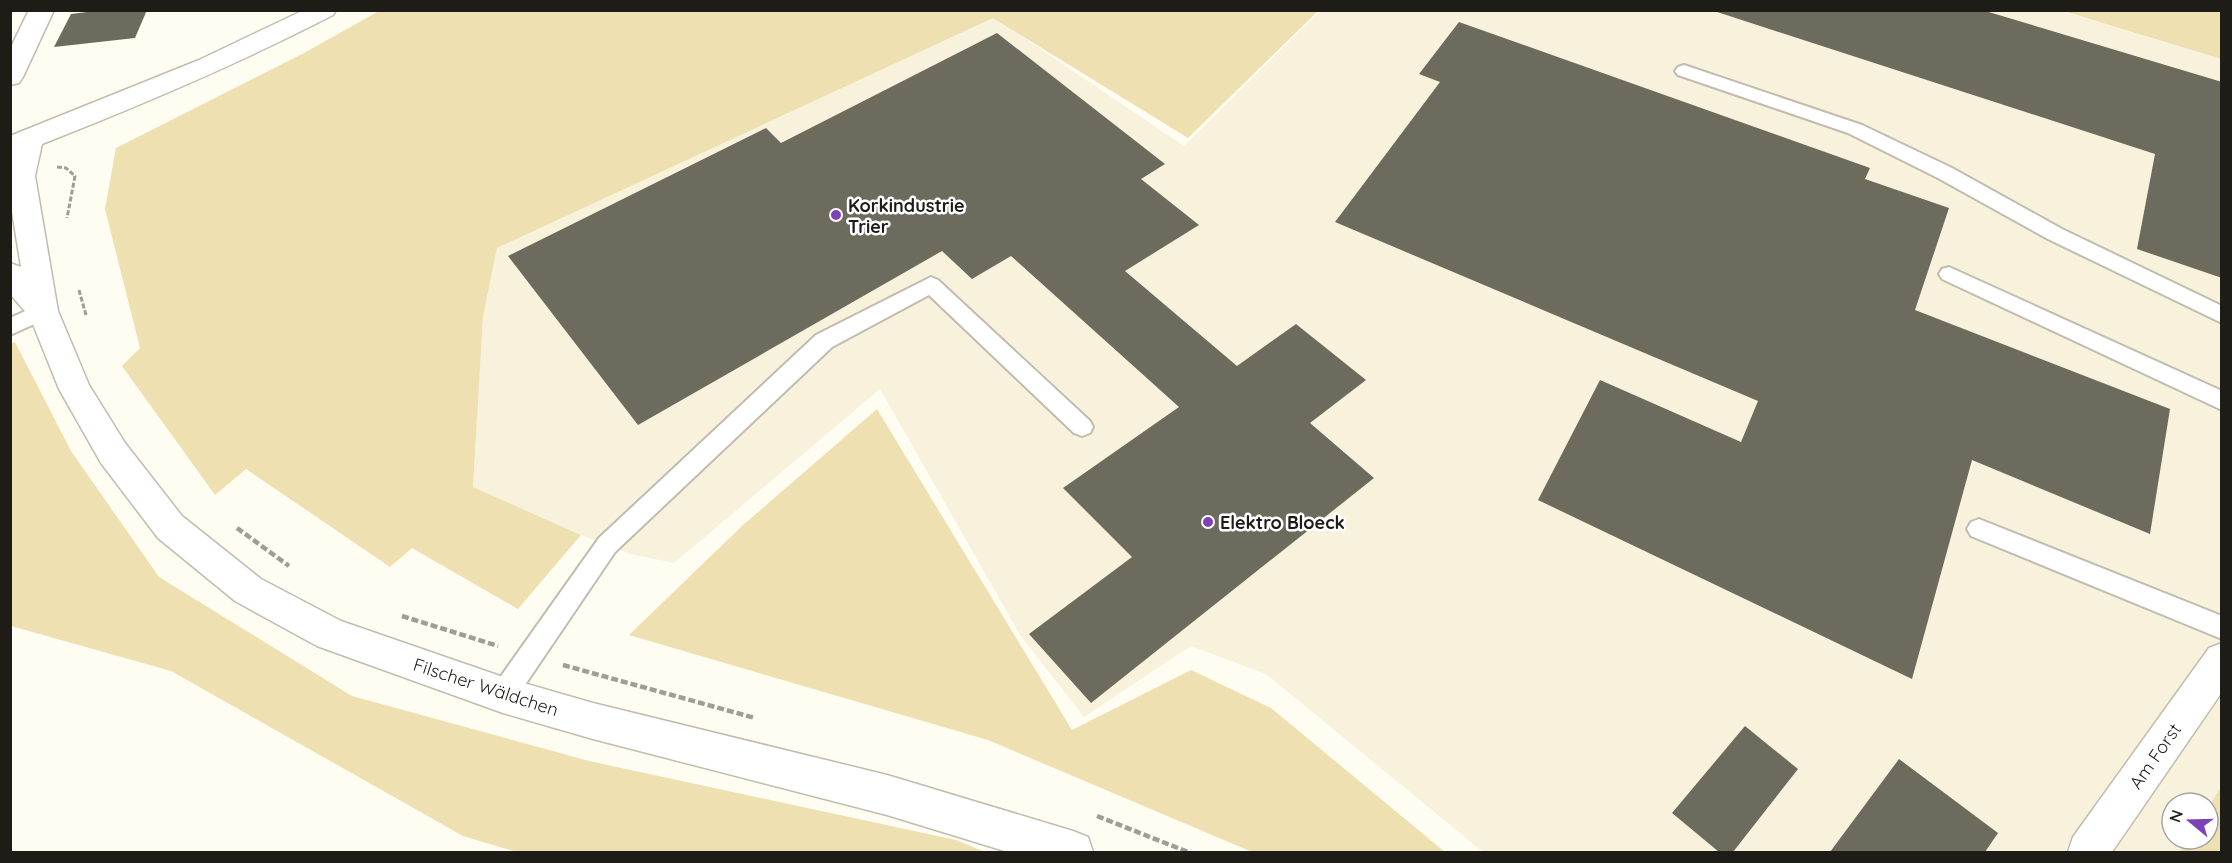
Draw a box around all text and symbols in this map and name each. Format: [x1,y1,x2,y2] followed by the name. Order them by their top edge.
[848,194,965,238] place label: Korkindustrie Trier
[829,208,843,222] marker: Korkindustrie Trier
[1220,511,1345,534] place label: Elektro Bloeck
[1201,515,1215,529] marker: Elektro Bloeck
[410,653,562,721] street label: Filscher Wäldchen
[2124,719,2186,793] street label: Am Forst
[2160,791,2220,851] north arrow
[2164,807,2187,825] text: N

